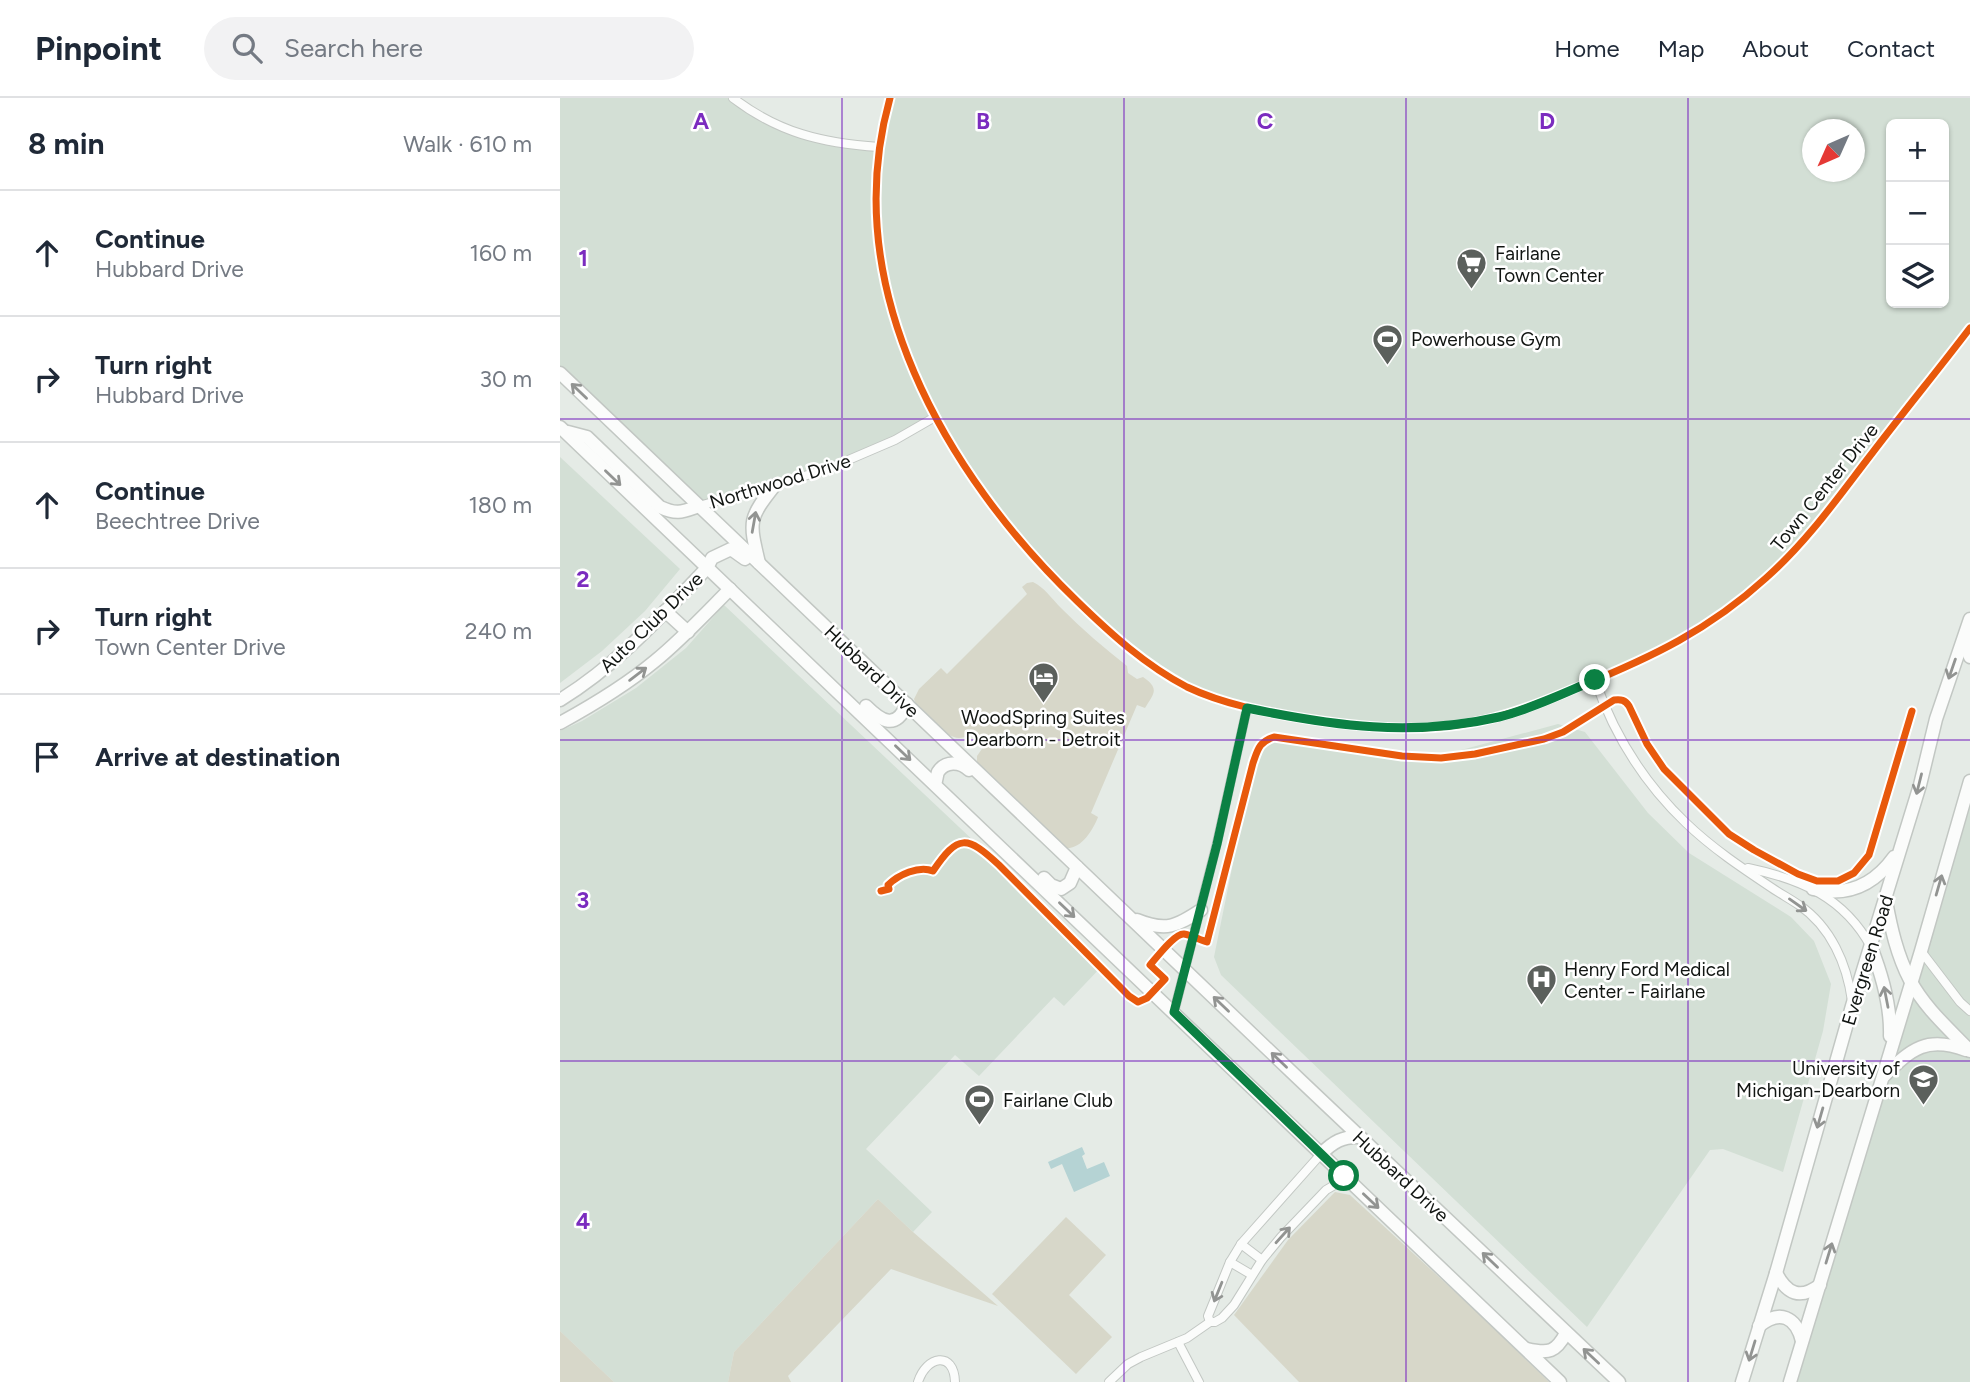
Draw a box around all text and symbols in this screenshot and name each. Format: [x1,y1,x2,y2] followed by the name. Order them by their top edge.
[204,17,694,80] search box
[35,29,162,68] text: Pinpoint
[228,29,266,67] icon: search
[284,32,423,64] text: Search here
[1554,34,1620,63] text: Home
[1658,34,1704,63] text: Map
[1742,34,1809,63] text: About
[1847,34,1935,63] text: Contact
[693,107,710,135] text: A
[976,107,990,135] text: B
[1257,107,1274,135] text: C
[1539,107,1555,135] text: D
[1802,119,1865,182] north arrow
[1886,119,1949,308] map controls
[1886,119,1949,182] button: +
[28,125,105,162] text: 8 min
[403,130,532,158] text: Walk · 610 m
[1886,182,1949,245] button: −
[95,223,205,255] text: Continue
[28,234,66,272] icon: ahead
[469,239,532,267] text: 160 m
[1495,242,1604,287] place label: Fairlane Town Center
[578,244,588,272] text: 1
[1886,245,1949,308] button: layers
[1455,247,1489,291] supermarket icon: Fairlane Town Center
[95,255,244,283] text: Hubbard Drive
[1371,322,1405,366] sports icon: Powerhouse Gym
[1411,328,1561,351] place label: Powerhouse Gym
[95,349,212,381] text: Turn right
[28,360,66,398] icon: right
[479,365,532,393] text: 30 m
[95,381,244,409] text: Hubbard Drive
[570,383,588,399] one-way arrow
[1766,419,1883,556] street label: Town Center Drive
[707,449,853,514] street label: Northwood Drive
[604,470,621,487] one-way arrow
[95,475,205,507] text: Continue
[28,486,66,524] icon: ahead
[468,491,532,519] text: 180 m
[95,507,260,535] text: Beechtree Drive
[748,511,761,533] one-way arrow
[576,565,590,593] text: 2
[595,567,708,677] street label: Auto Club Drive
[95,601,212,633] text: Turn right
[28,612,66,650] icon: right
[465,617,532,645] text: 240 m
[819,620,924,722] street label: Hubbard Drive
[95,633,286,661] text: Town Center Drive
[1945,657,1957,679] one-way arrow
[1026,661,1060,705] hotel icon: WoodSpring Suites Dearborn - Detroit
[1579,664,1610,695] route end
[629,666,647,681] one-way arrow
[961,706,1125,751] place label: WoodSpring Suites Dearborn - Detroit
[28,738,66,776] icon: arrive
[95,741,340,773] text: Arrive at destination
[894,744,911,761] one-way arrow
[1912,772,1925,795] one-way arrow
[1934,874,1947,896] one-way arrow
[577,886,589,914] text: 3
[1837,892,1898,1028] street label: Evergreen Road
[1788,898,1807,912] one-way arrow
[1058,901,1075,918] one-way arrow
[1564,958,1730,1003] place label: Henry Ford Medical Center - Fairlane
[1524,963,1558,1007] hospital icon: Henry Ford Medical Center - Fairlane
[1879,986,1893,1009] one-way arrow
[1213,996,1230,1013] one-way arrow
[1271,1051,1288,1068] one-way arrow
[1736,1057,1900,1102] place label: University of Michigan-Dearborn
[1906,1062,1940,1106] school or university icon: University of Michigan-Dearborn
[963,1083,997,1127] sports icon: Fairlane Club
[1003,1089,1113,1112] place label: Fairlane Club
[1813,1107,1826,1129] one-way arrow
[1348,1126,1453,1227] street label: Hubbard Drive
[1328,1160,1359,1191] route start
[1362,1192,1379,1209] one-way arrow
[576,1207,590,1235] text: 4
[1275,1227,1292,1244] one-way arrow
[1824,1242,1837,1264] one-way arrow
[1482,1252,1499,1269] one-way arrow
[1211,1281,1224,1302] one-way arrow
[1744,1339,1757,1361] one-way arrow
[1583,1348,1600,1365] one-way arrow

